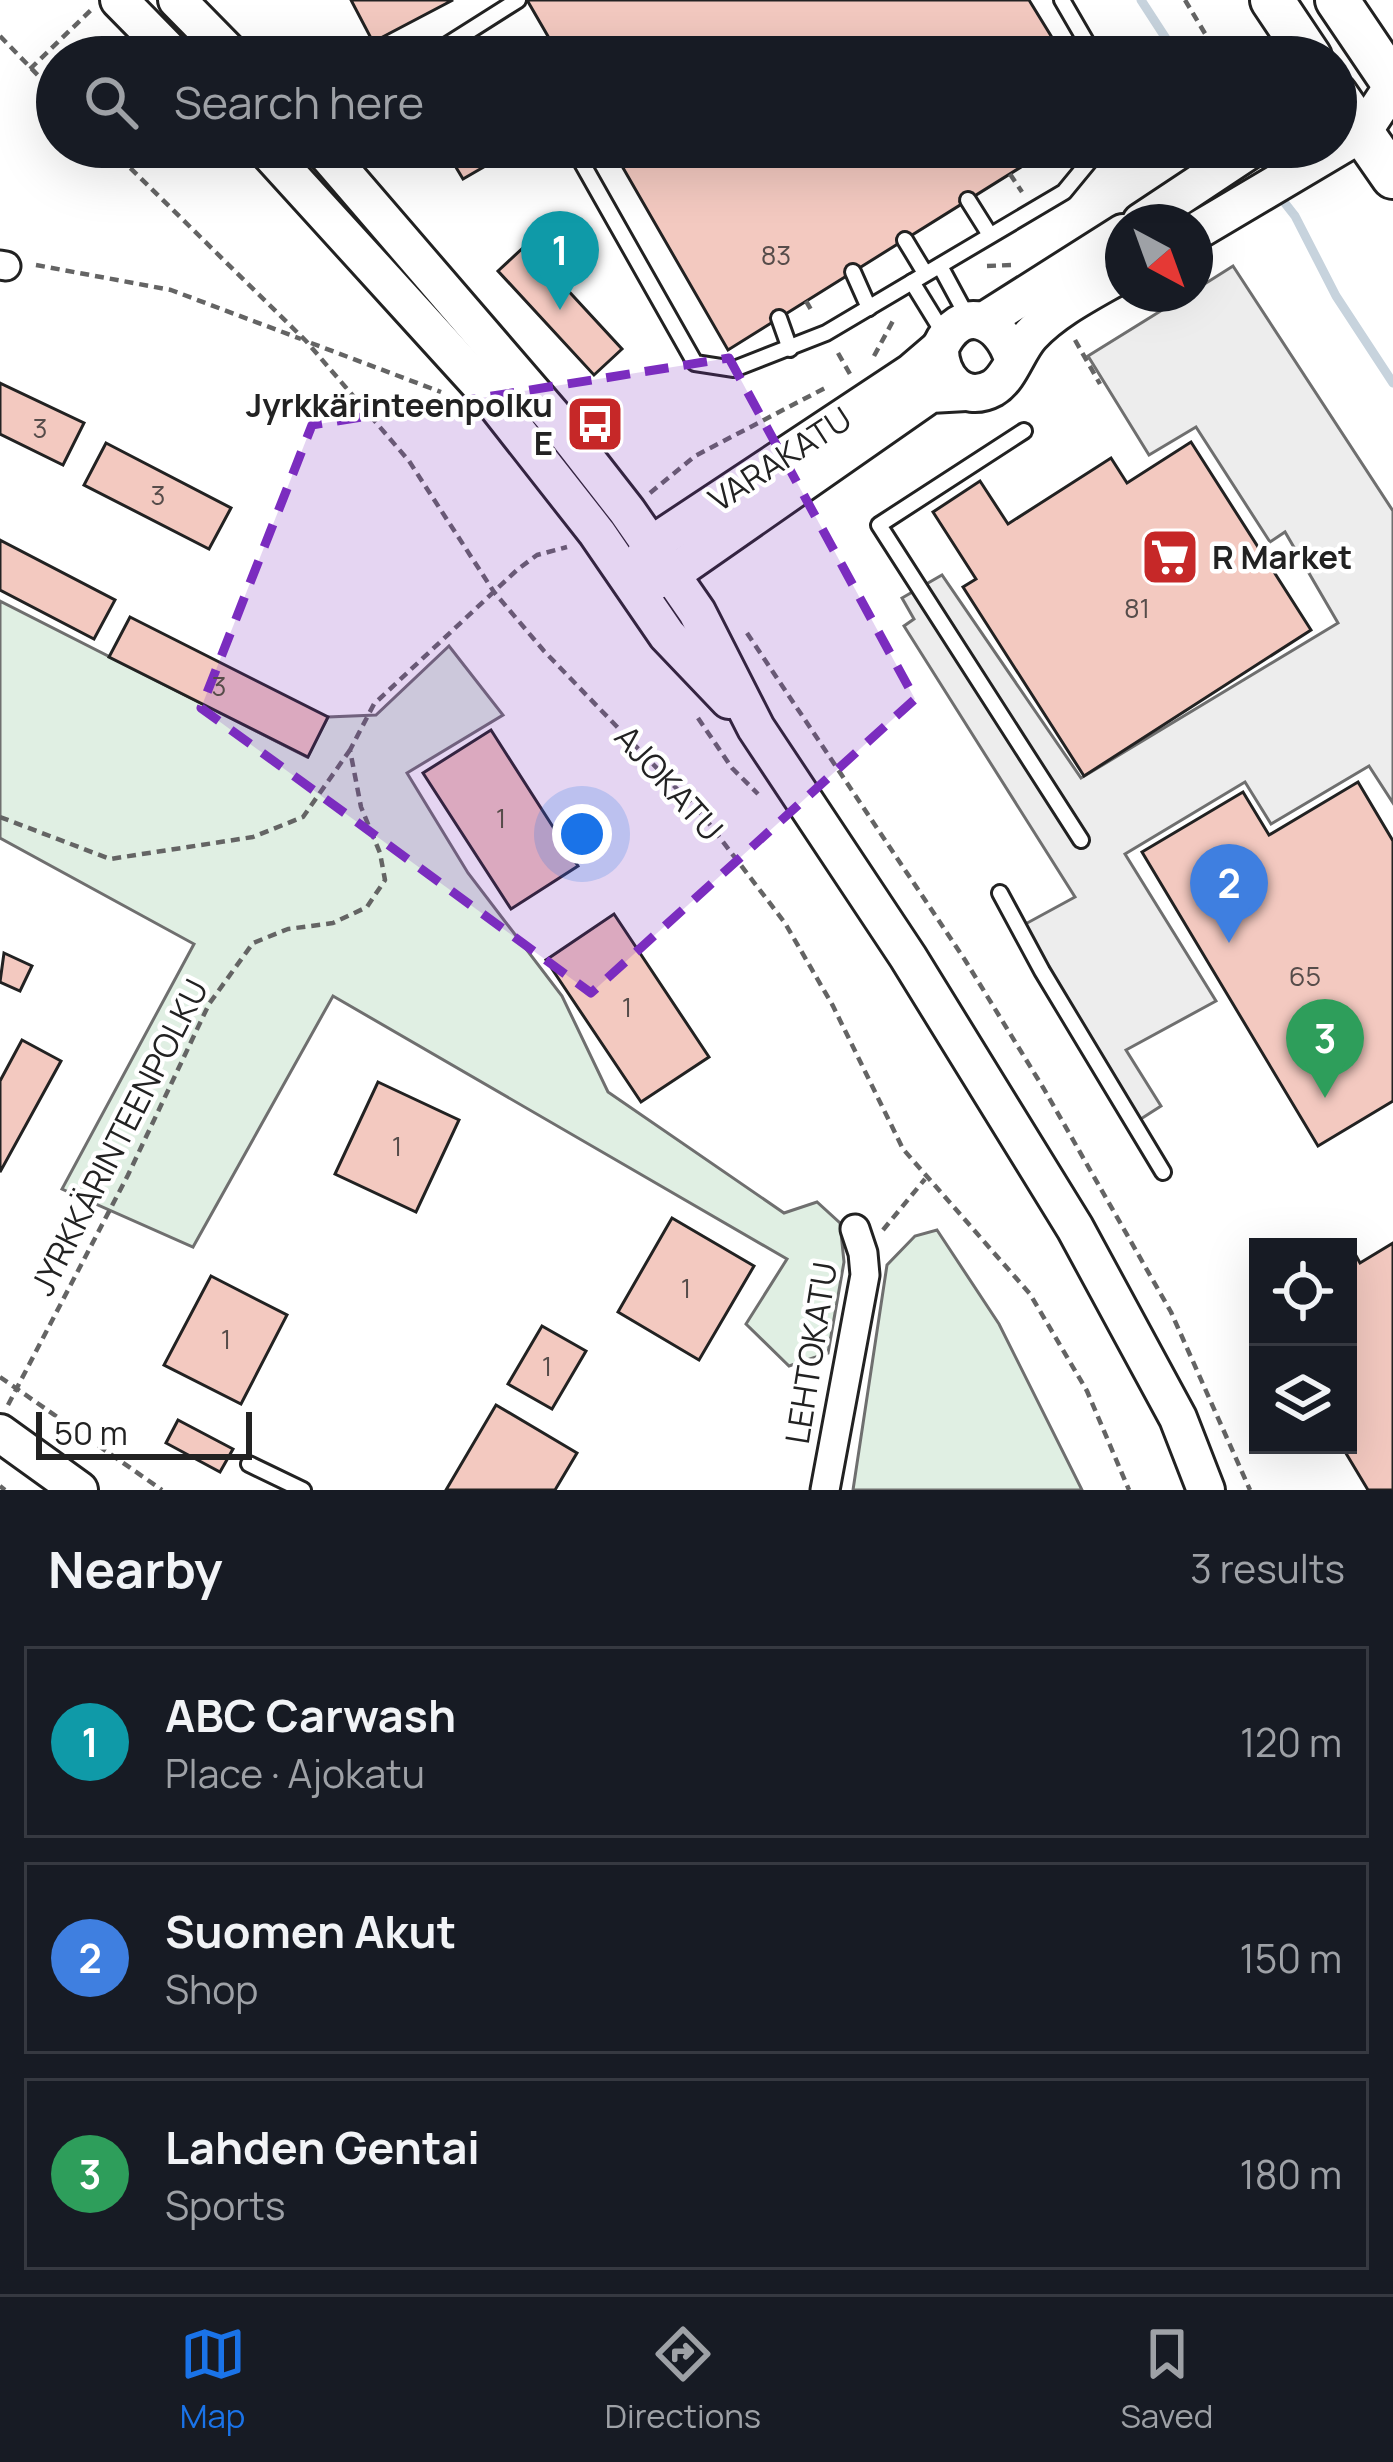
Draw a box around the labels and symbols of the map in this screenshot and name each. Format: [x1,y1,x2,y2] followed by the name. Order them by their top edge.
[1105,204,1213,312] north arrow
[521,211,599,310] pin: 1
[761,236,791,273] house number: 83
[246,382,553,465] place label: Jyrkkärinteenpolku E
[564,393,626,455] bus stop icon: Jyrkkärinteenpolku E
[700,396,860,521] street label: VARAKATU
[33,409,47,446] house number: 3
[151,476,165,513] house number: 3
[1139,526,1201,588] supermarket icon: R Market
[1212,534,1352,579] place label: R Market
[1124,589,1150,626] house number: 81
[212,667,226,704] house number: 3
[605,715,733,850] street label: AJOKATU
[496,799,506,836] house number: 1
[552,804,612,864] your location
[1190,844,1268,943] pin: 2
[1289,957,1321,994] house number: 65
[19,971,218,1302] street label: JYRKKÄRINTEENPOLKU
[622,988,632,1025] house number: 1
[1286,999,1364,1098] pin: 3
[392,1127,402,1164] house number: 1
[774,1259,847,1447] street label: LEHTOKATU
[681,1269,691,1306] house number: 1
[221,1320,231,1357] house number: 1
[542,1347,552,1384] house number: 1
[36,1406,252,1459] scale bar

